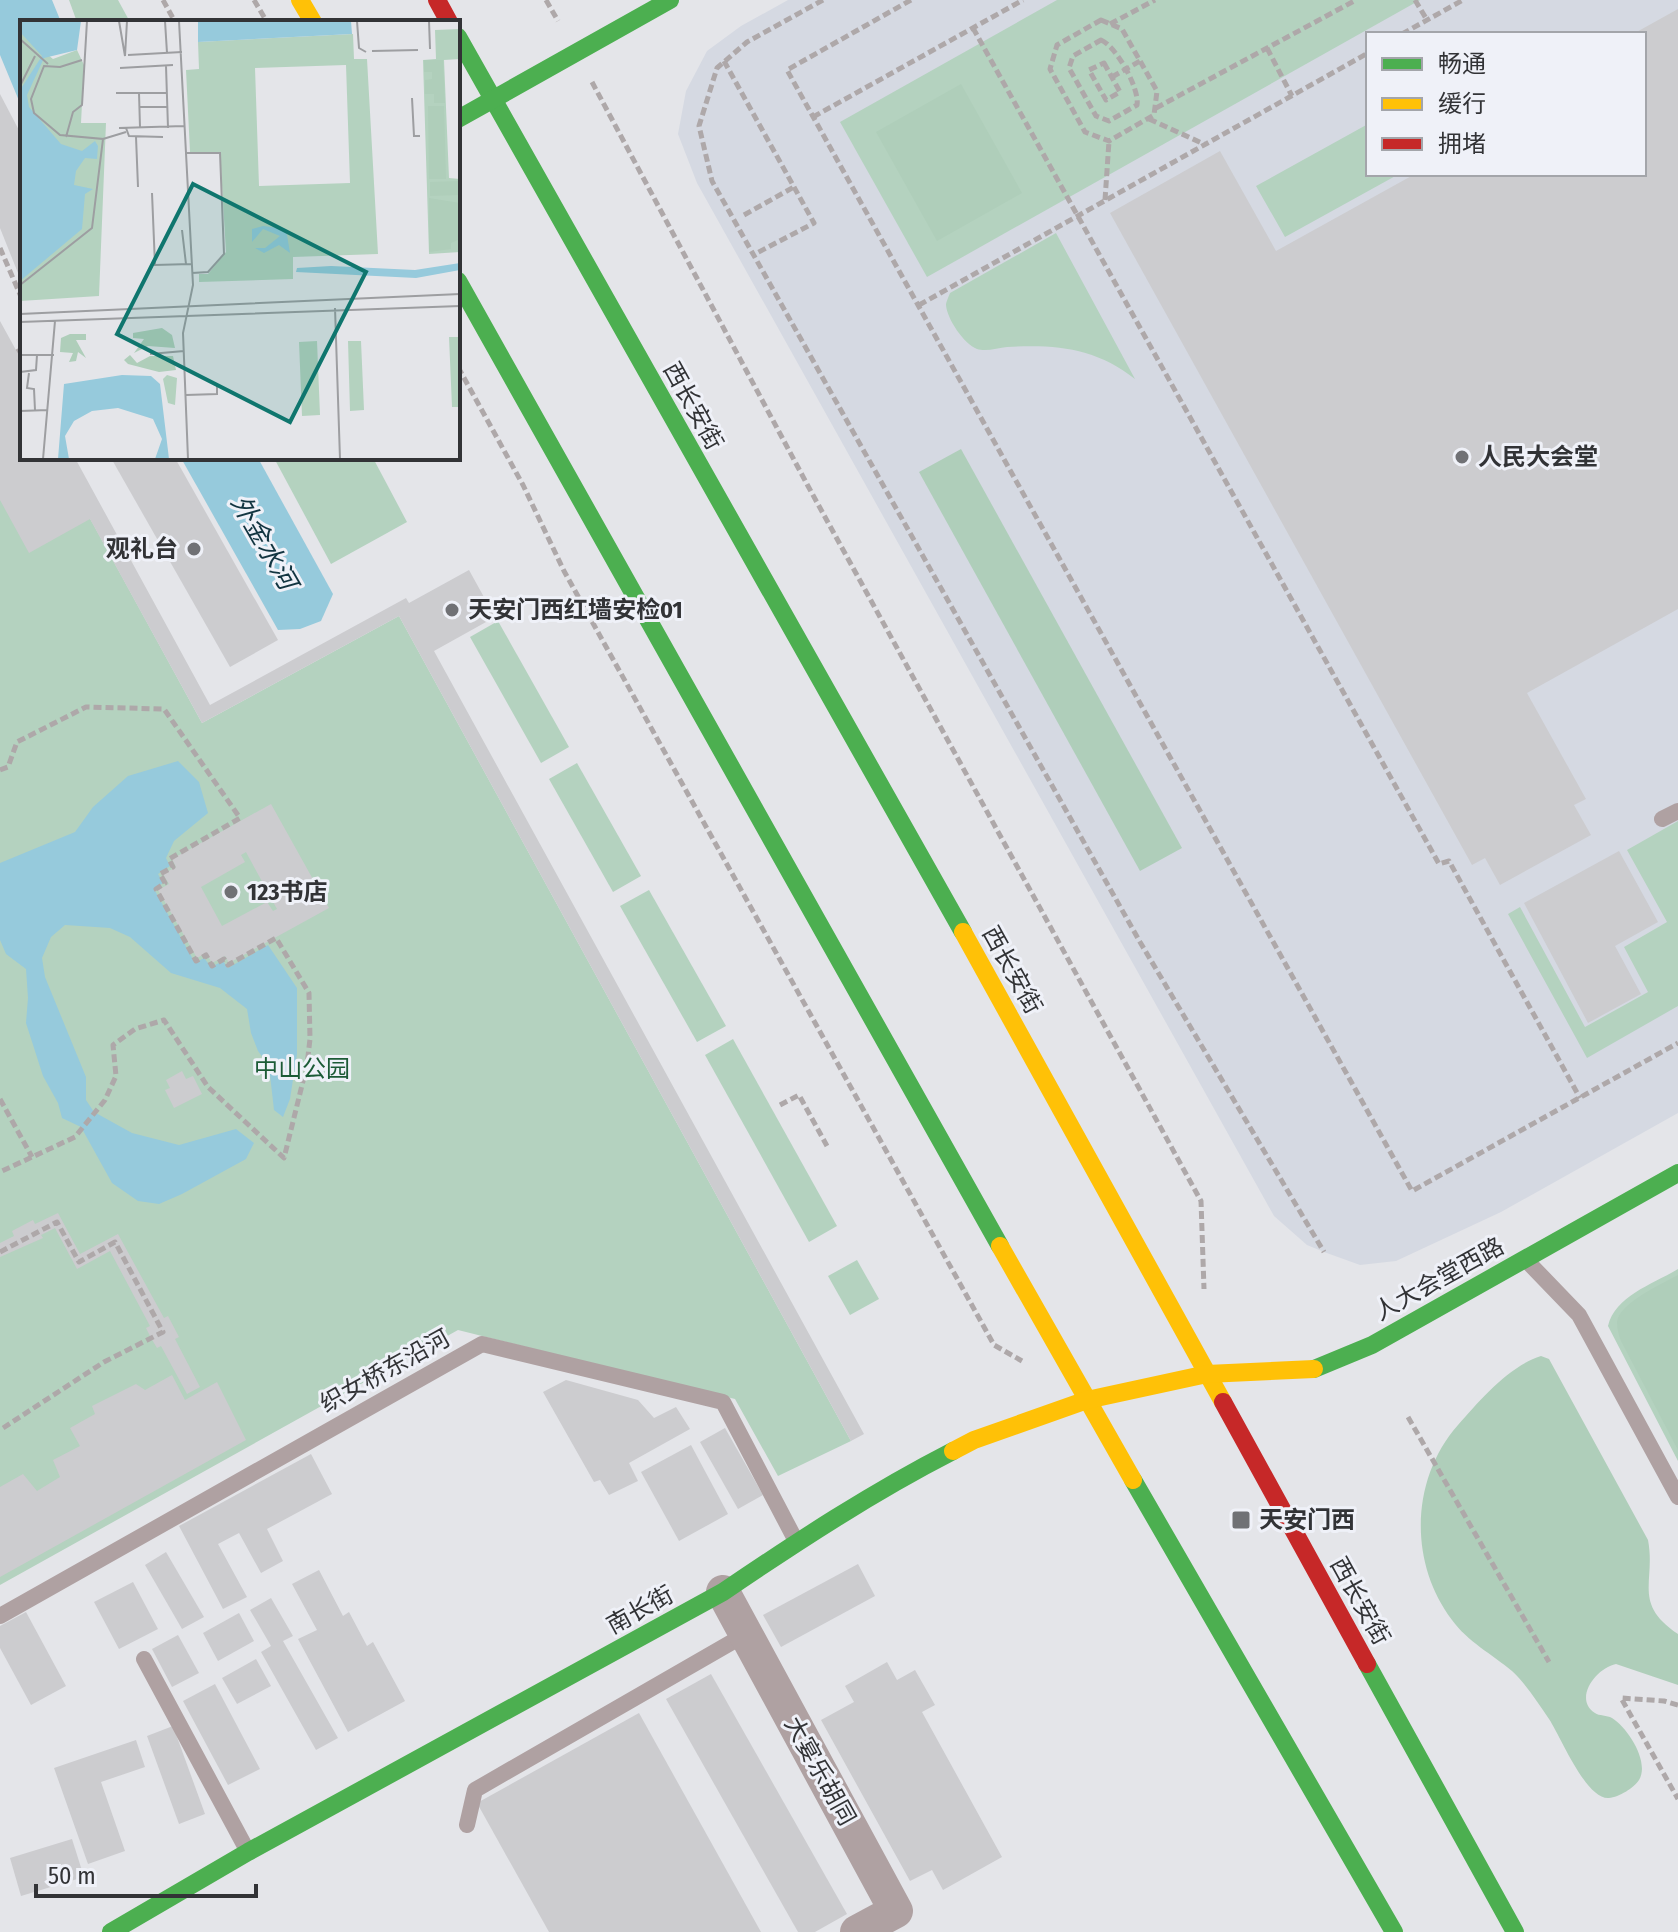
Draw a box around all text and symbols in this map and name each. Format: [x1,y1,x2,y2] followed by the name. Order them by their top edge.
[20,20,460,460] inset map
[1366,32,1646,176] legend
[1438,50,1486,78] text: 畅通
[1438,90,1486,118] text: 缓行
[1438,130,1486,158] text: 拥堵
[657,357,729,455] street label: 西长安街
[1478,443,1598,471] place label: 人民大会堂
[1453,448,1471,466] marker: 人民大会堂
[224,489,305,599] water label: 外金水河
[106,535,178,563] place label: 观礼台
[185,540,203,558] marker: 观礼台
[468,596,683,624] place label: 天安门西红墙安检01
[443,601,461,619] marker: 天安门西红墙安检01
[247,878,328,906] place label: 123书店
[222,883,240,901] marker: 123书店
[976,921,1048,1019] street label: 西长安街
[254,1055,350,1083] park label: 中山公园
[1369,1232,1509,1326] street label: 人大会堂西路
[315,1324,455,1418] street label: 织女桥东沿河
[1259,1506,1355,1534] place label: 天安门西
[1230,1509,1252,1531] marker: 天安门西
[1324,1552,1396,1650] street label: 西长安街
[602,1580,678,1640] street label: 南长街
[779,1712,861,1830] street label: 大宴乐胡同
[36,1848,256,1898] scale bar
[48,1862,96,1890] text: 50 m

